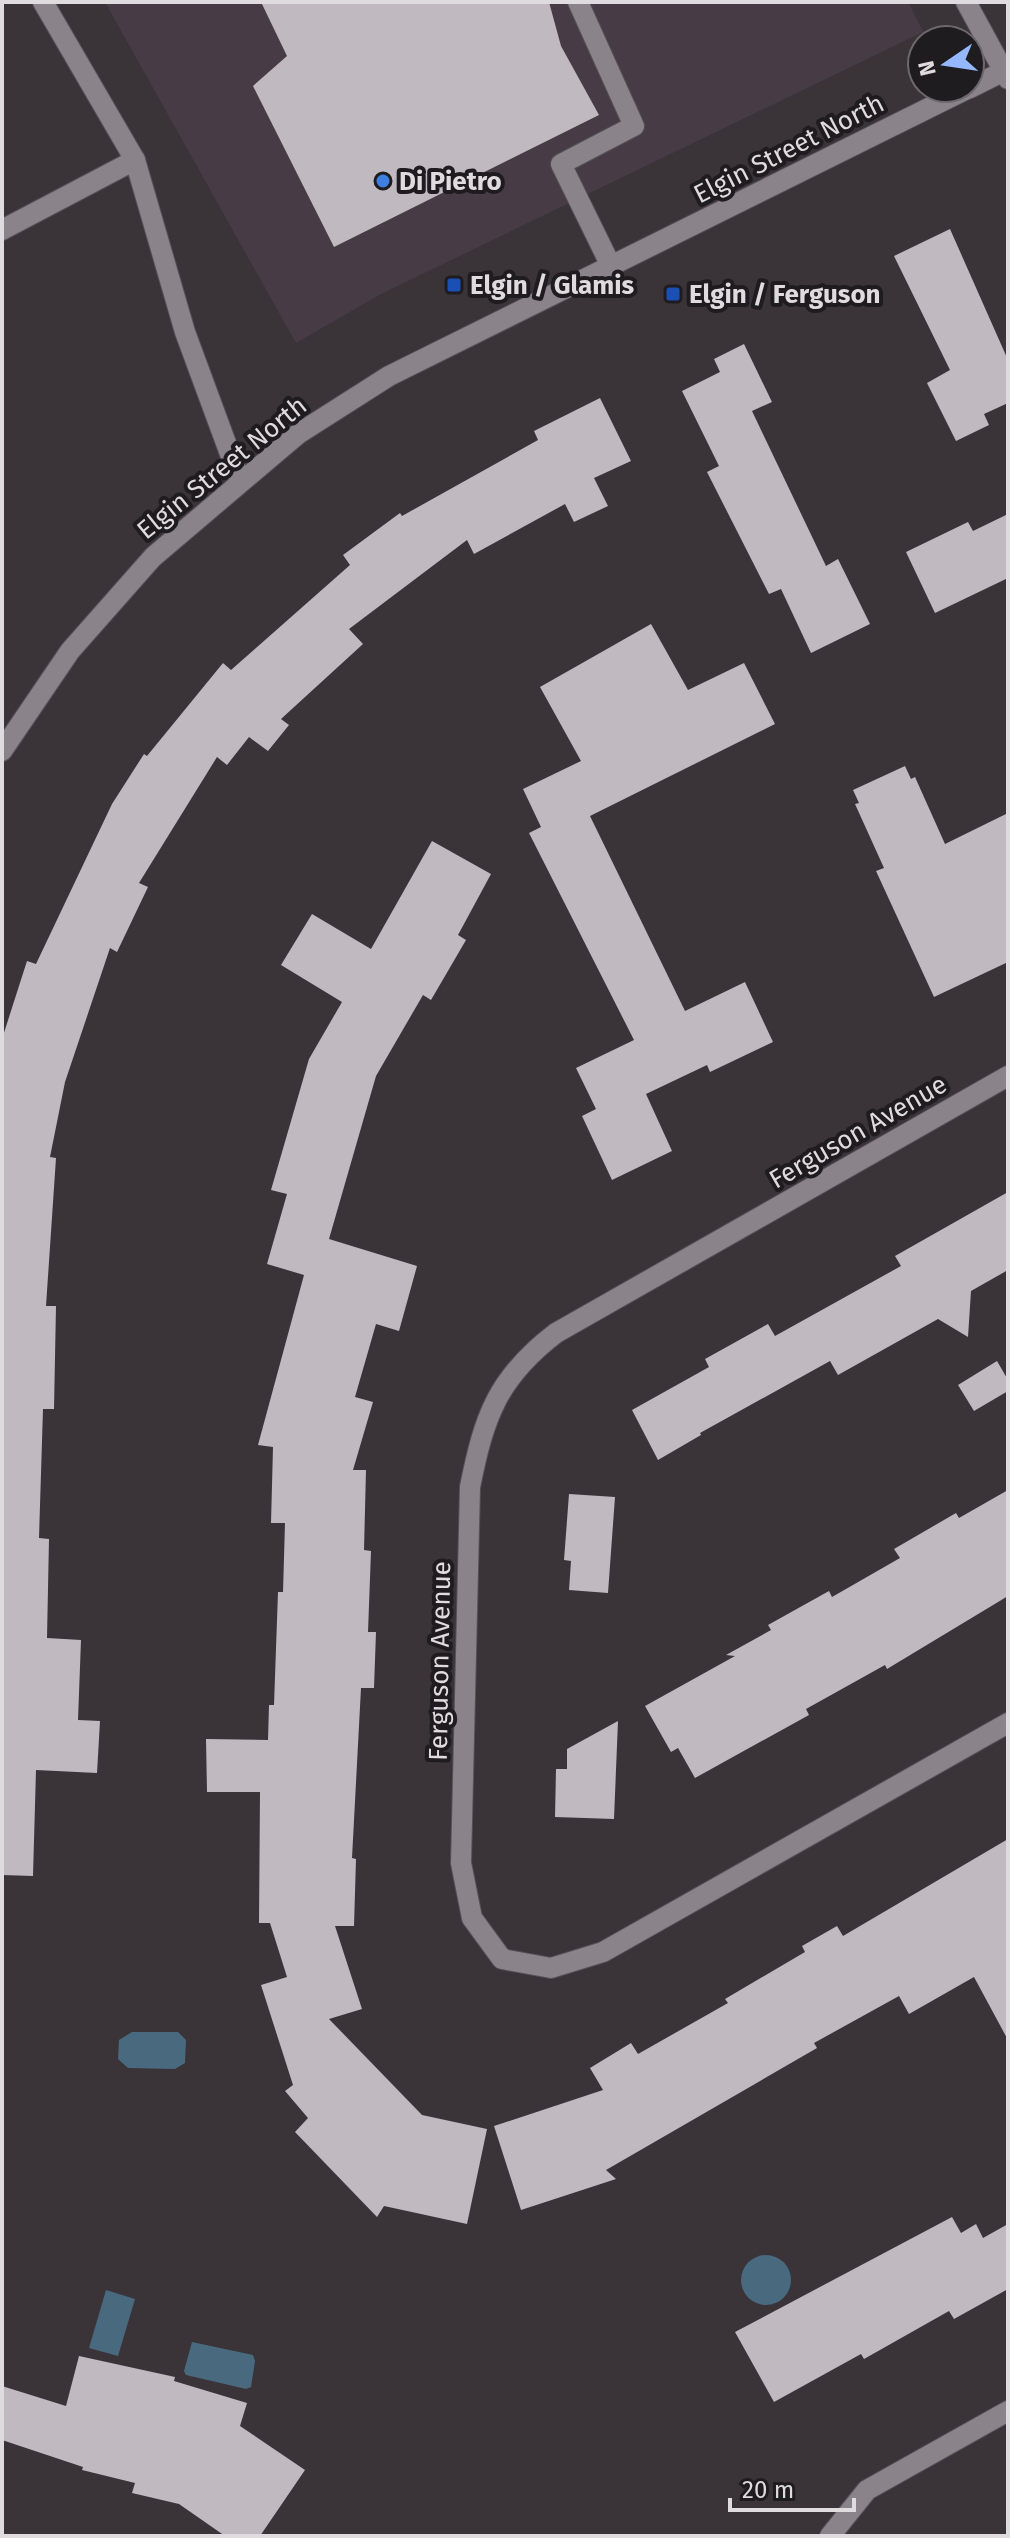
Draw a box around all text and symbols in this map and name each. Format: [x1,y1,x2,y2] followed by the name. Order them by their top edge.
[906,24,986,104] north arrow
[912,58,942,79] text: N
[689,88,889,210] street label: Elgin Street North
[399,166,502,197] place label: Di Pietro
[374,172,392,190] marker: Di Pietro
[470,270,635,301] place label: Elgin / Glamis
[445,276,463,294] marker: Elgin / Glamis
[689,279,881,310] place label: Elgin / Ferguson
[664,285,682,303] marker: Elgin / Ferguson
[131,390,313,546] street label: Elgin Street North
[764,1069,952,1195] street label: Ferguson Avenue
[423,1561,457,1761] street label: Ferguson Avenue
[730,2462,854,2512] scale bar
[742,2476,794,2504] text: 20 m

